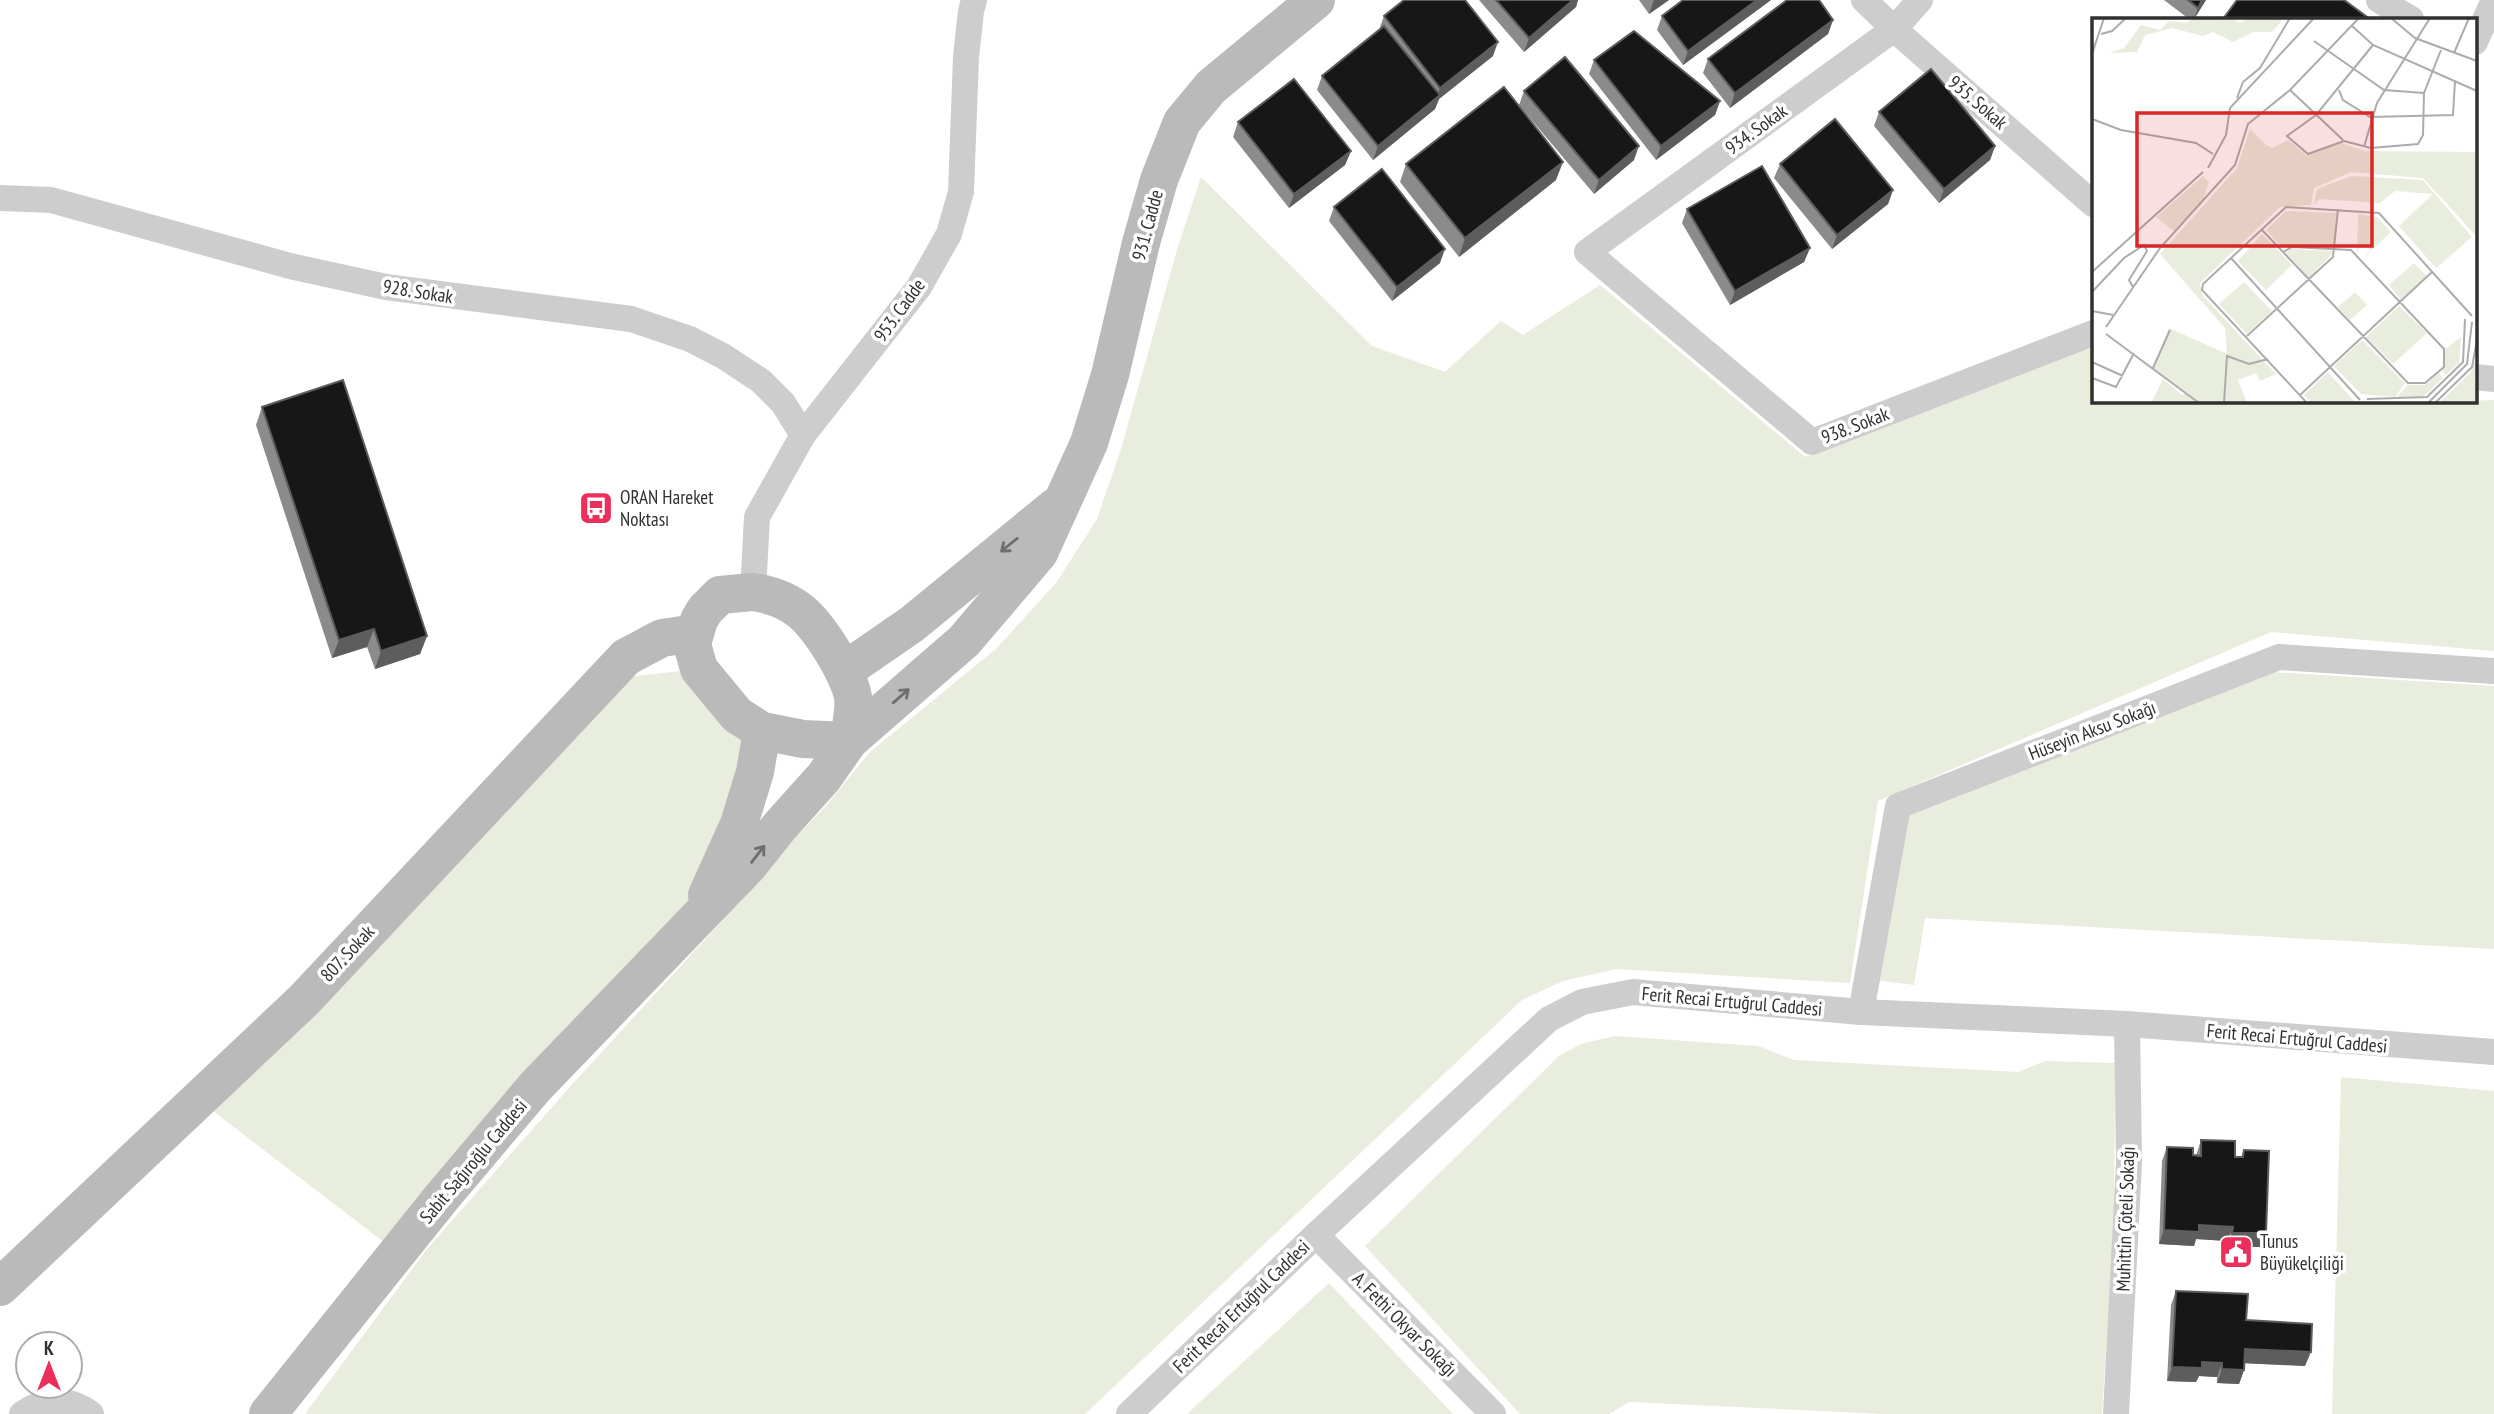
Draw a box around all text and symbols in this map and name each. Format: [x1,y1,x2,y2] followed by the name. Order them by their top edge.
[2092,18,2476,402] inset map
[1944,70,2013,135] street label: 935. Sokak
[1720,98,1792,159] street label: 934. Sokak
[1126,187,1168,263] street label: 931. Cadde
[381,274,455,308] street label: 928. Sokak
[868,274,930,346] street label: 953. Cadde
[1818,401,1893,449] street label: 938. Sokak
[620,485,714,531] place label: ORAN Hareket Noktası
[577,489,615,527] bus stop icon: ORAN Hareket Noktası
[1000,536,1018,552] one-way arrow
[891,688,909,704] one-way arrow
[2025,695,2159,765] street label: Hüseyin Aksu Sokağı
[750,845,765,864] one-way arrow
[315,919,380,986] street label: 807. Sokak
[1641,981,1823,1021] street label: Ferit Recai Ertuğrul Caddesi
[2206,1018,2388,1058] street label: Ferit Recai Ertuğrul Caddesi
[414,1094,532,1228] street label: Sabit Sağıroğlu Caddesi
[2110,1146,2140,1292] street label: Muhittin Çöteli Sokağı
[2260,1229,2344,1275] place label: Tunus Büyükelçiliği
[2217,1233,2255,1271] public building icon: Tunus Büyükelçiliği
[1168,1234,1314,1378] street label: Ferit Recai Ertuğrul Caddesi
[1348,1267,1462,1381] street label: A. Fethi Okyar Sokağı
[14,1330,84,1400] north arrow
[44,1336,54,1360] text: K

